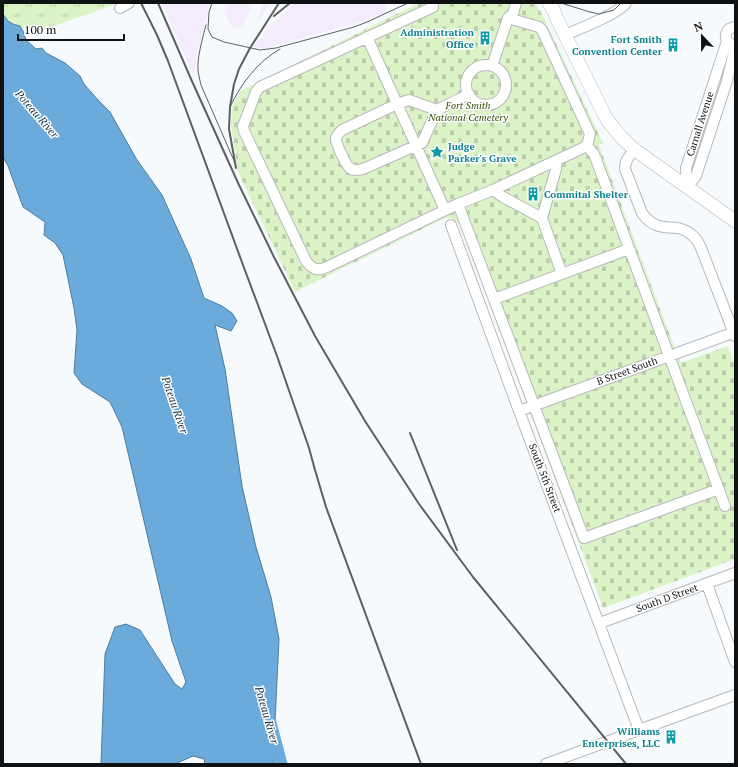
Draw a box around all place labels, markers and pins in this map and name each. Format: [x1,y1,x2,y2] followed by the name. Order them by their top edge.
[400,26,475,51] place label: Administration Office
[477,30,493,46] building icon: Administration Office
[572,33,663,58] place label: Fort Smith Convention Center
[665,37,681,53] building icon: Fort Smith Convention Center
[448,140,517,165] place label: Judge Parker's Grave
[429,144,445,160] place icon: Judge Parker's Grave
[525,186,541,202] building icon: Commital Shelter
[544,188,629,201] place label: Commital Shelter
[582,725,660,750] place label: Williams Enterprises, LLC
[663,729,679,745] building icon: Williams Enterprises, LLC

